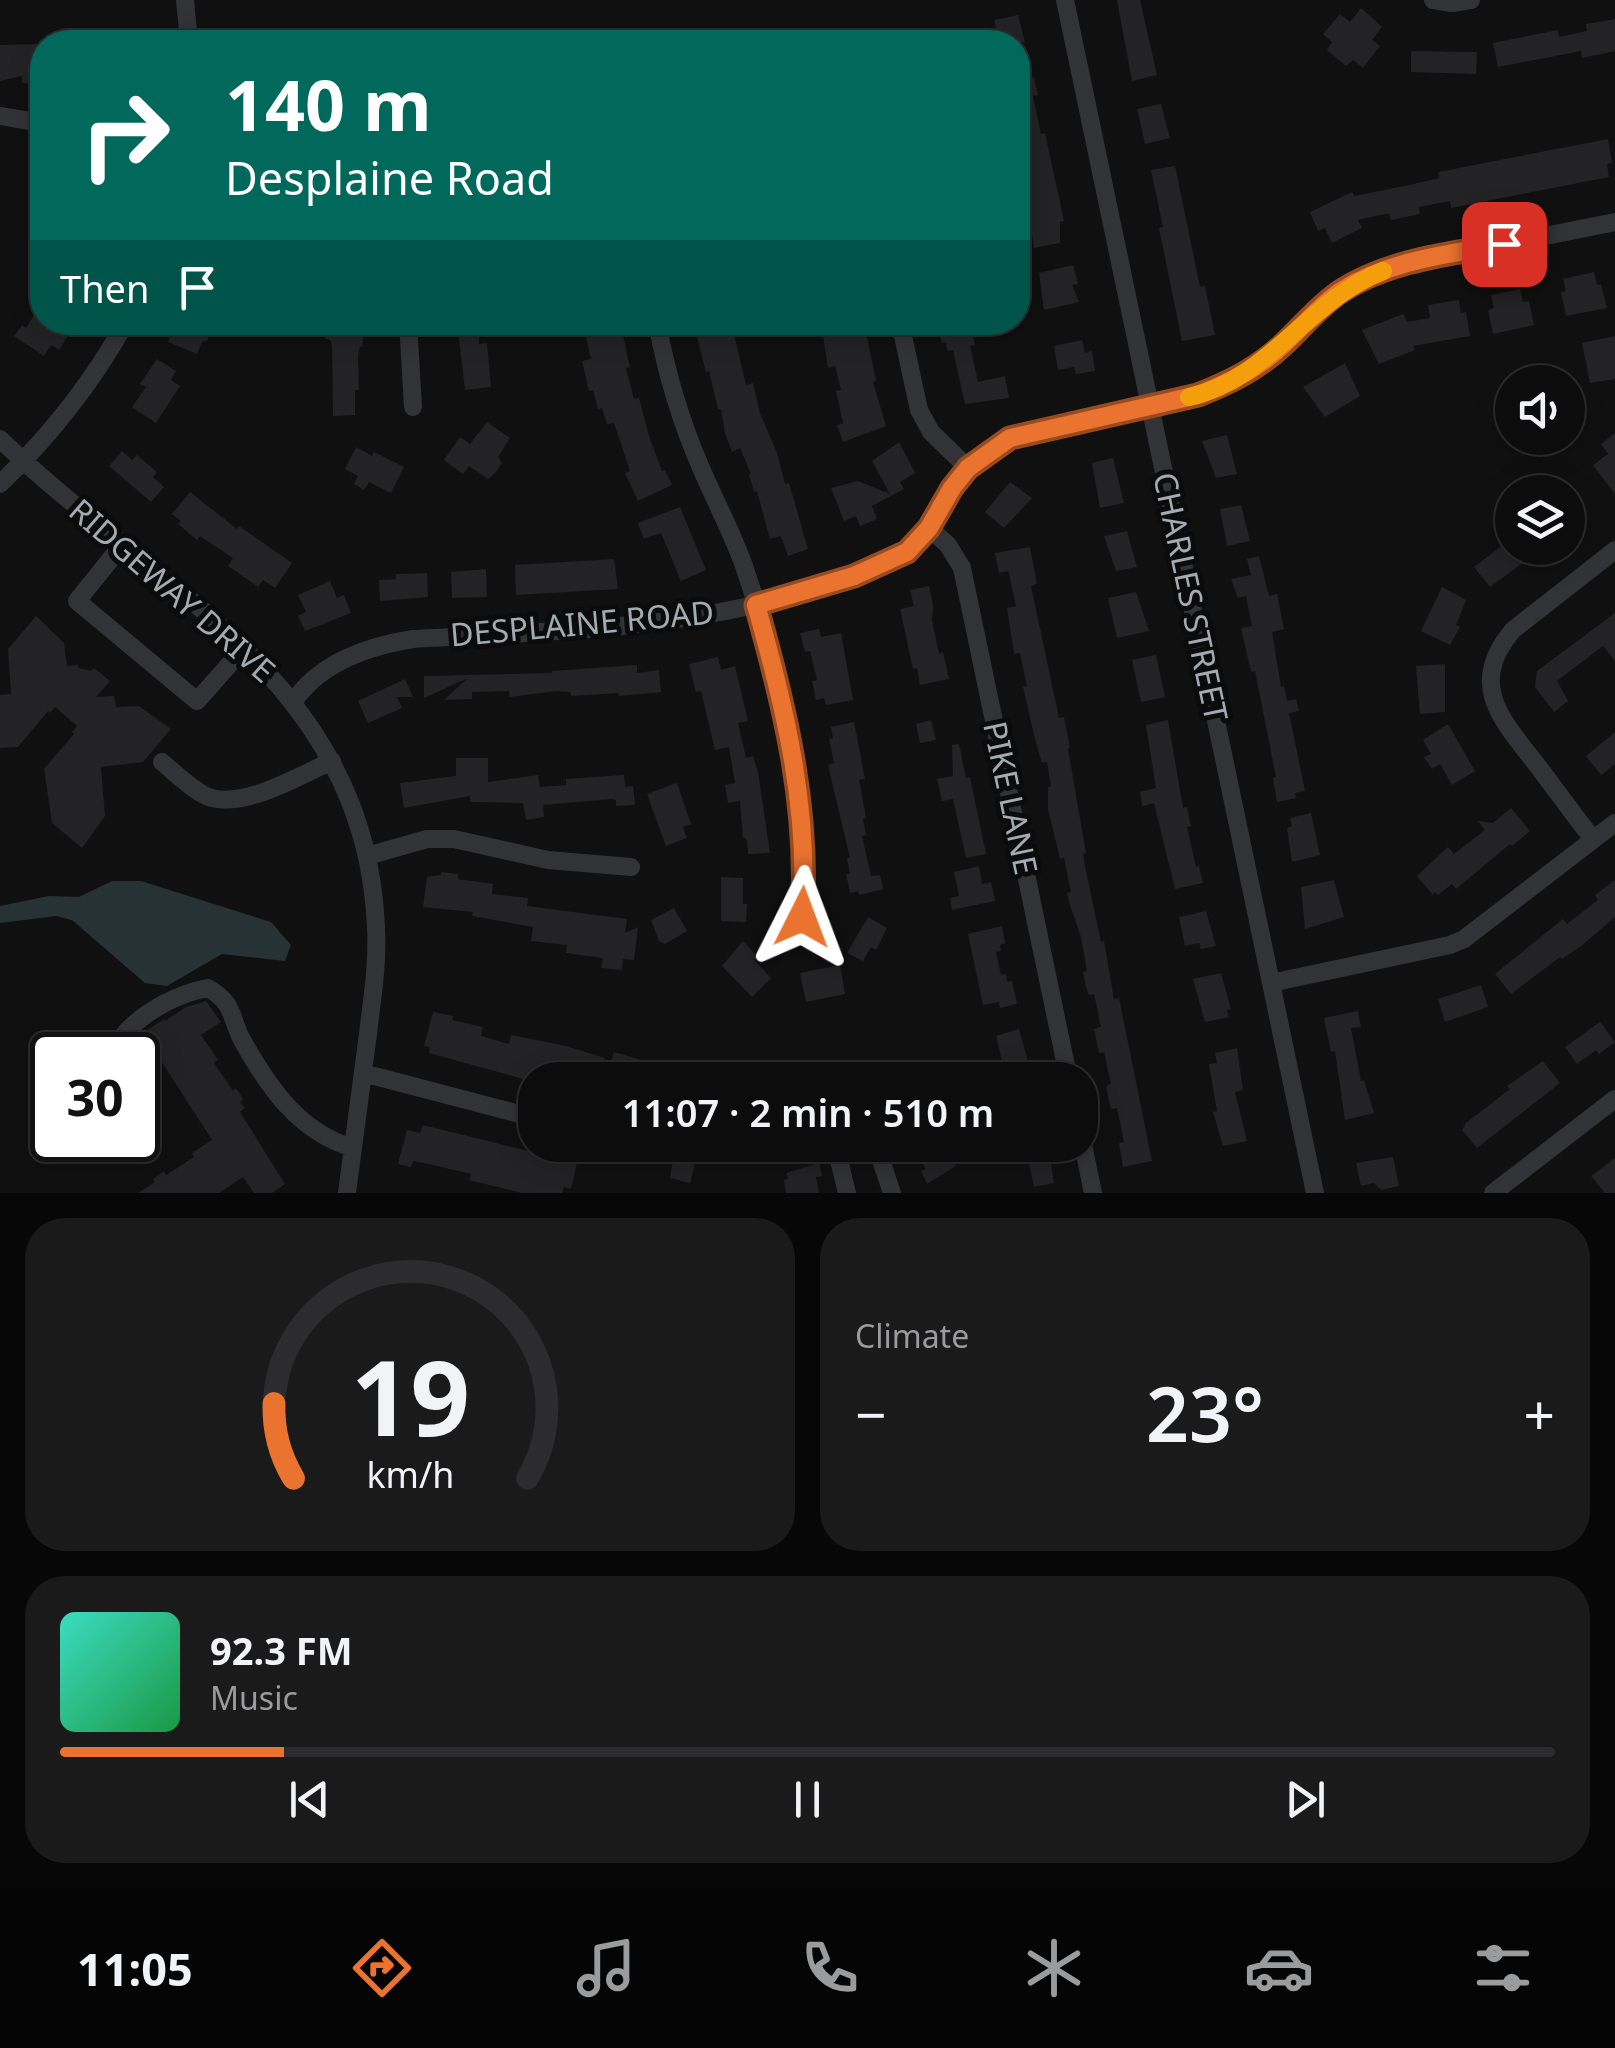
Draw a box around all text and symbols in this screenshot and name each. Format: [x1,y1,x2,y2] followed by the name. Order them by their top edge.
[225,56,432,152] text: 140 m
[60,70,190,200] icon: right
[225,147,554,208] text: Desplaine Road
[1462,202,1547,287] pin
[1477,217,1532,272] icon: arrive
[170,260,225,315] icon: arrive
[60,262,150,314] text: Then
[1495,365,1585,565] map controls
[1495,365,1585,455] button: sound
[1144,468,1239,725] street label: CHARLES STREET
[1495,475,1585,565] button: layers
[61,488,285,691] street label: RIDGEWAY DRIVE
[448,590,716,655] street label: DESPLAINE ROAD
[974,717,1049,878] street label: PIKE LANE
[750,865,854,969] position arrow
[30,1032,160,1162] speed limit sign: 30
[622,1086,994,1138] text: 11:07 · 2 min · 510 m
[855,1314,969,1357] text: Climate
[351,1325,469,1466] text: 19
[1146,1362,1264,1464] text: 23°
[855,1376,886,1451] text: −
[1524,1376,1555,1451] text: +
[366,1450,454,1498] text: km/h
[210,1624,352,1676] text: 92.3 FM
[210,1676,298,1719] text: Music
[282,1772,337,1827] icon: previous
[780,1772,835,1827] icon: pause
[1278,1772,1333,1827] icon: next
[347,1933,417,2003] icon: directions
[571,1933,641,2003] icon: music
[795,1933,865,2003] icon: phone
[1019,1933,1089,2003] icon: climate
[1244,1933,1314,2003] icon: car
[1468,1933,1538,2003] icon: filters
[77,1938,193,1999] text: 11:05

